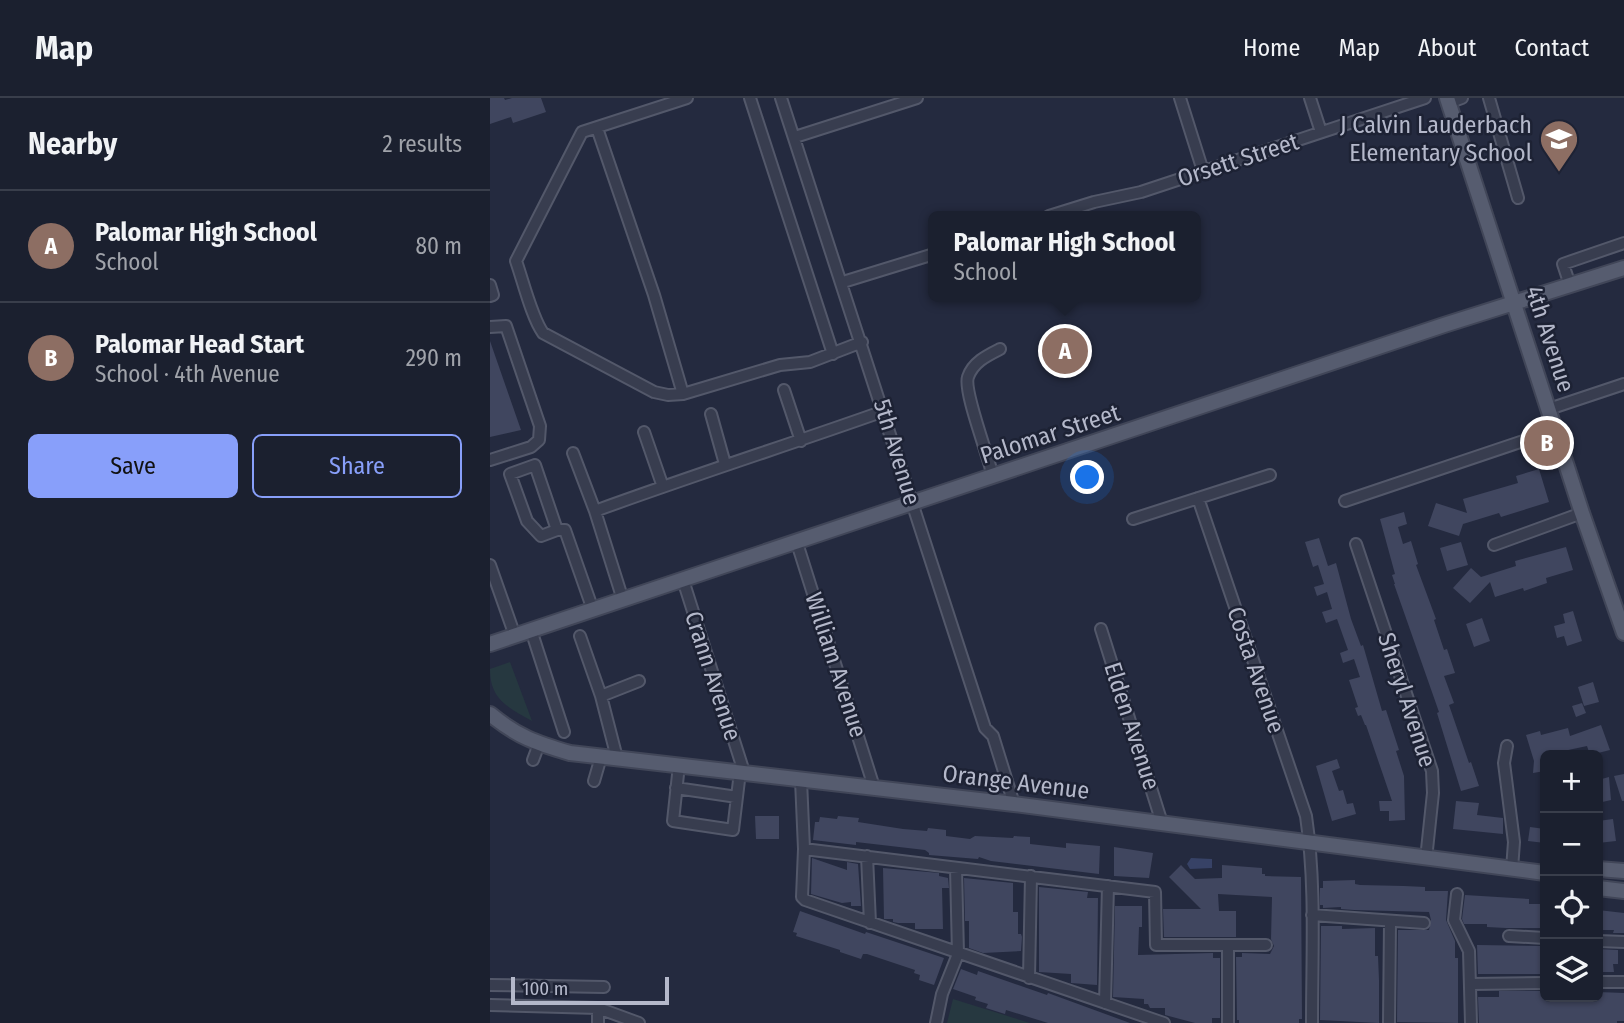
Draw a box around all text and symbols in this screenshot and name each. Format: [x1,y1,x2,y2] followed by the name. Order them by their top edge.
[35,28,93,68] text: Map
[1243,34,1300,62] text: Home
[1338,34,1380,62] text: Map
[1418,34,1476,62] text: About
[1514,34,1589,62] text: Contact
[1340,111,1532,167] place label: J Calvin Lauderbach Elementary School
[1538,118,1580,173] school or university icon: J Calvin Lauderbach Elementary School
[28,126,117,162] text: Nearby
[1174,127,1302,193] street label: Orsett Street
[382,130,462,158] text: 2 results
[928,211,1201,302] popup
[95,217,317,248] text: Palomar High School
[954,227,1175,258] text: Palomar High School
[45,232,57,260] text: A
[415,232,462,260] text: 80 m
[95,248,159,276] text: School
[954,258,1017,286] text: School
[1520,282,1580,396] street label: 4th Avenue
[1042,325,1088,377] pin: A
[95,329,304,360] text: Palomar Head Start
[45,344,57,372] text: B
[406,344,462,372] text: 290 m
[95,360,280,388] text: School · 4th Avenue
[868,396,926,508] street label: 5th Avenue
[977,398,1123,470] street label: Palomar Street
[1524,417,1570,469] pin: B
[28,434,238,498] button: Save
[252,434,462,498] button: Share
[1070,460,1104,494] your location
[799,589,873,741] street label: William Avenue
[1221,603,1291,737] street label: Costa Avenue
[679,608,747,744] street label: Crann Avenue
[1372,629,1442,771] street label: Sheryl Avenue
[1098,659,1166,793] street label: Elden Avenue
[1540,750,1603,1002] map controls
[1540,750,1603,813] button: +
[941,759,1091,805] street label: Orange Avenue
[1540,813,1603,876] button: −
[1540,876,1603,939] button: locate
[1540,939,1603,1002] button: layers
[511,974,668,1006] scale bar
[522,977,568,1000] text: 100 m

